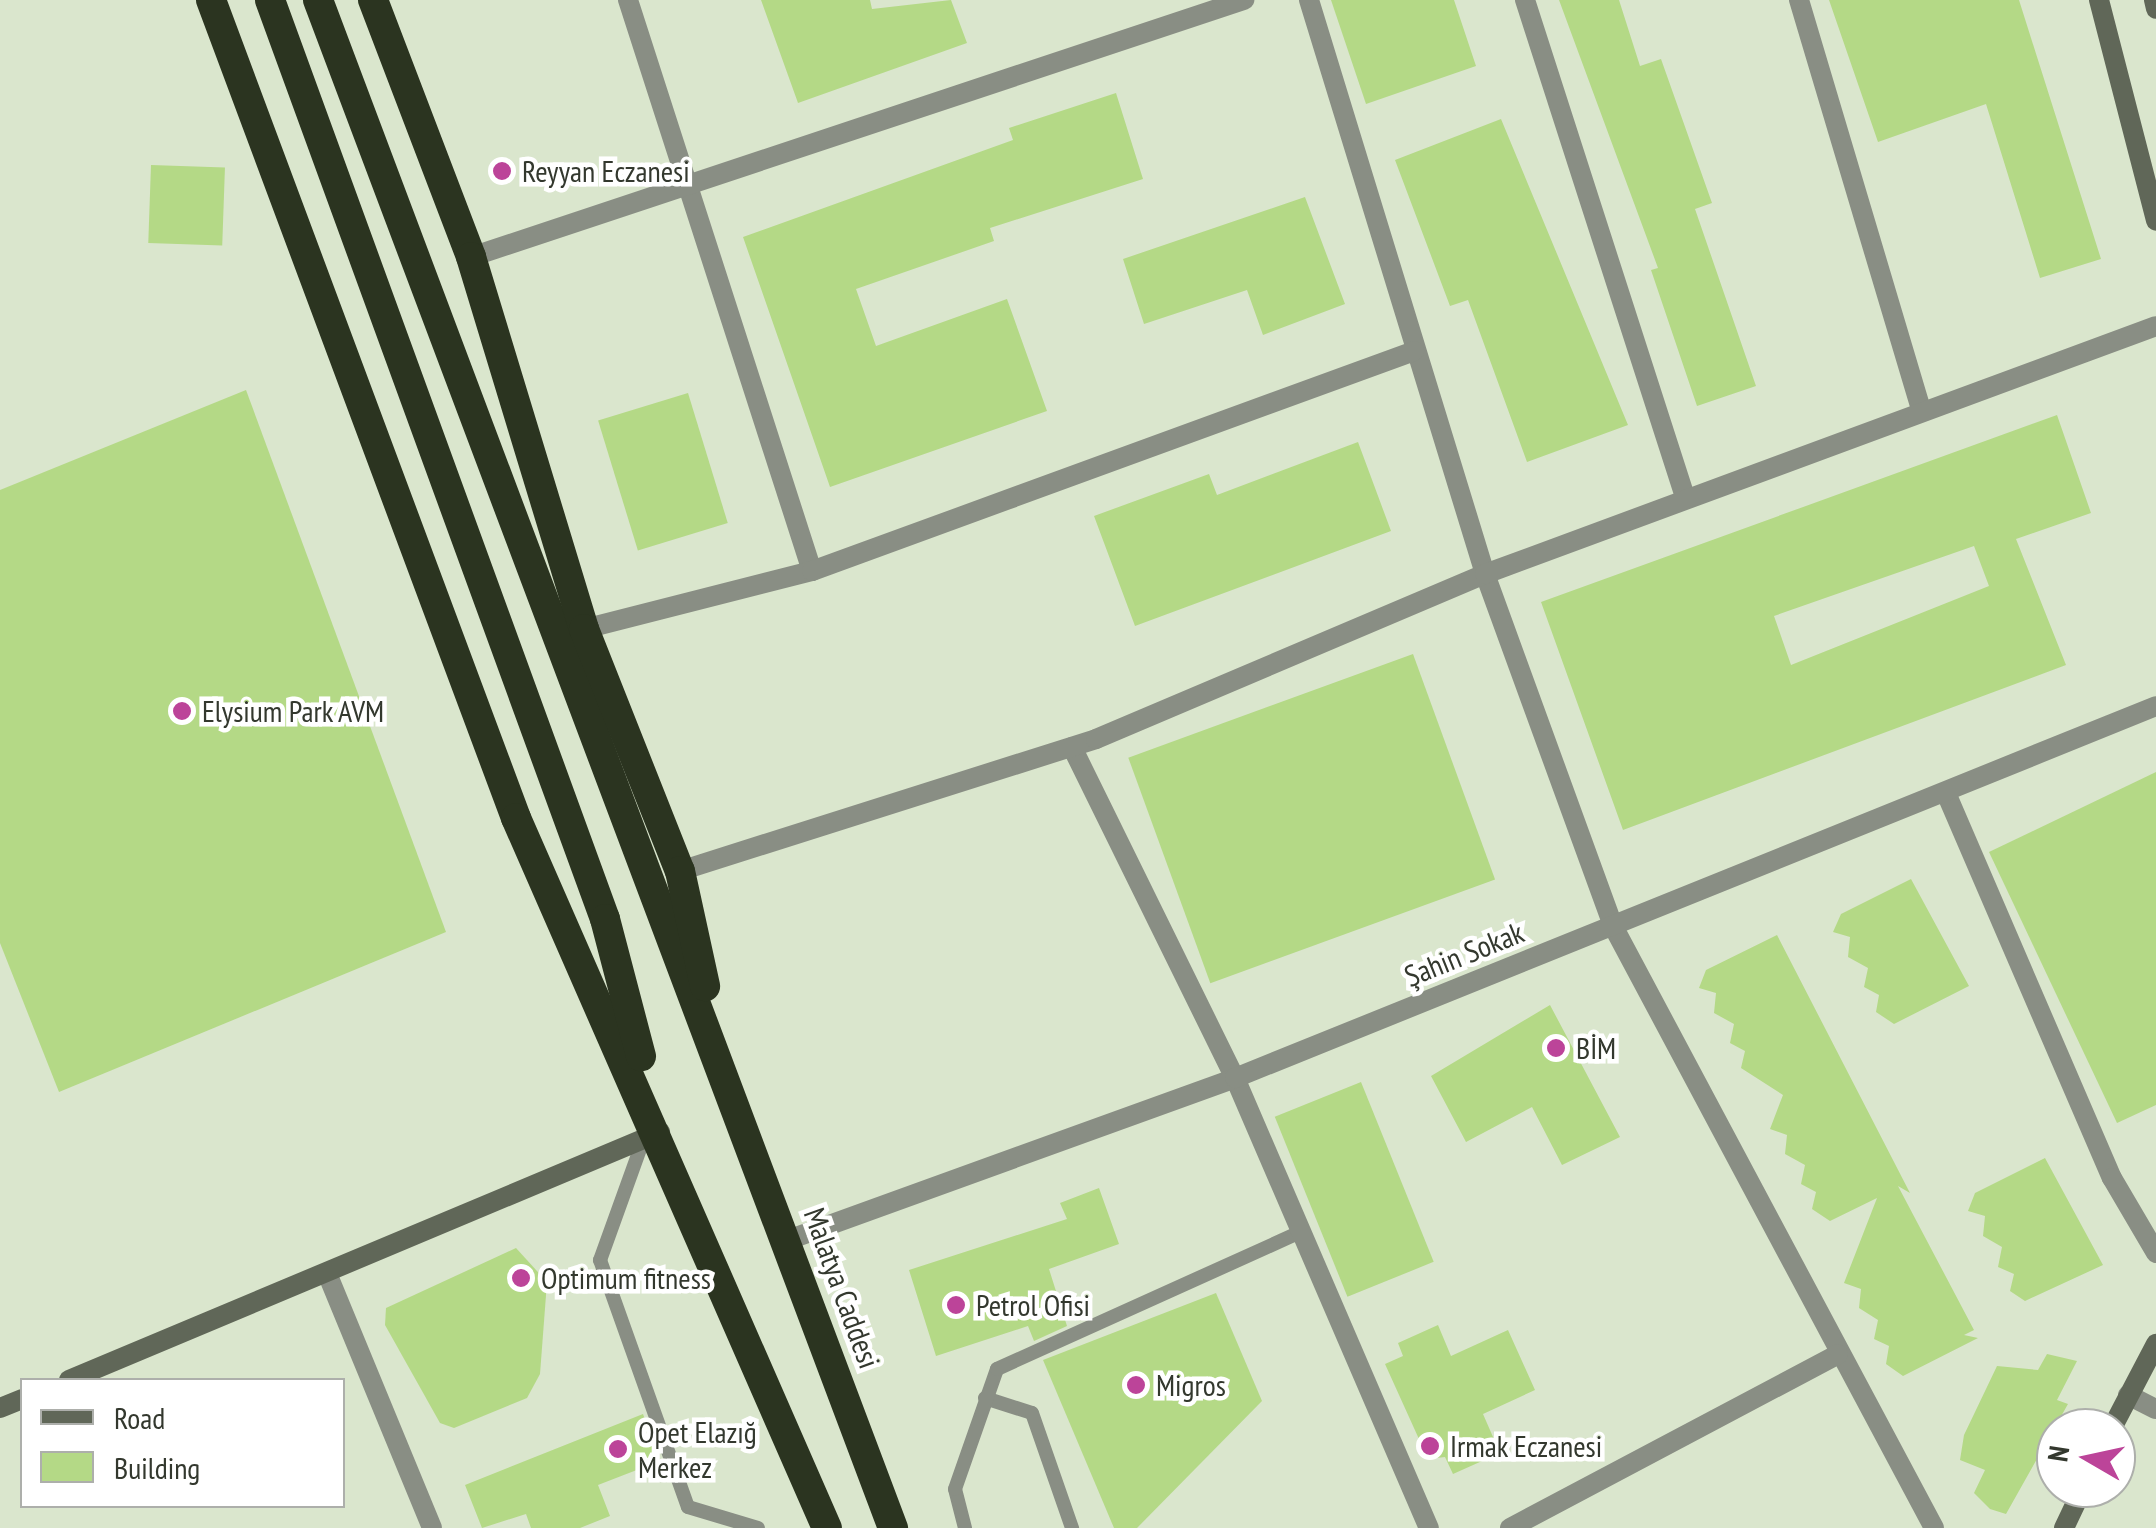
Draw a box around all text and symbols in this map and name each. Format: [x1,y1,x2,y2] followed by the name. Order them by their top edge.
[522,153,690,189] place label: Reyyan Eczanesi
[491,160,513,182] marker: Reyyan Eczanesi
[202,693,386,729] place label: Elysium Park AVM
[171,700,193,722] marker: Elysium Park AVM
[1399,914,1529,994] street label: Şahin Sokak
[1576,1030,1616,1066] place label: BİM
[1545,1037,1567,1059] marker: BİM
[796,1203,888,1373] street label: Malatya Caddesi
[541,1260,711,1296] place label: Optimum fitness
[510,1267,532,1289] marker: Optimum fitness
[976,1287,1090,1323] place label: Petrol Ofisi
[945,1294,967,1316] marker: Petrol Ofisi
[1156,1367,1226,1403] place label: Migros
[1125,1374,1147,1396] marker: Migros
[20,1378,345,1508] legend
[114,1398,165,1437] text: Road
[2036,1408,2136,1508] north arrow
[638,1414,757,1484] place label: Opet Elazığ Merkez
[1450,1428,1603,1464] place label: Irmak Eczanesi
[1419,1435,1441,1457] marker: Irmak Eczanesi
[607,1438,629,1460] marker: Opet Elazığ Merkez
[2038,1443,2077,1464] text: N
[114,1448,200,1487] text: Building

